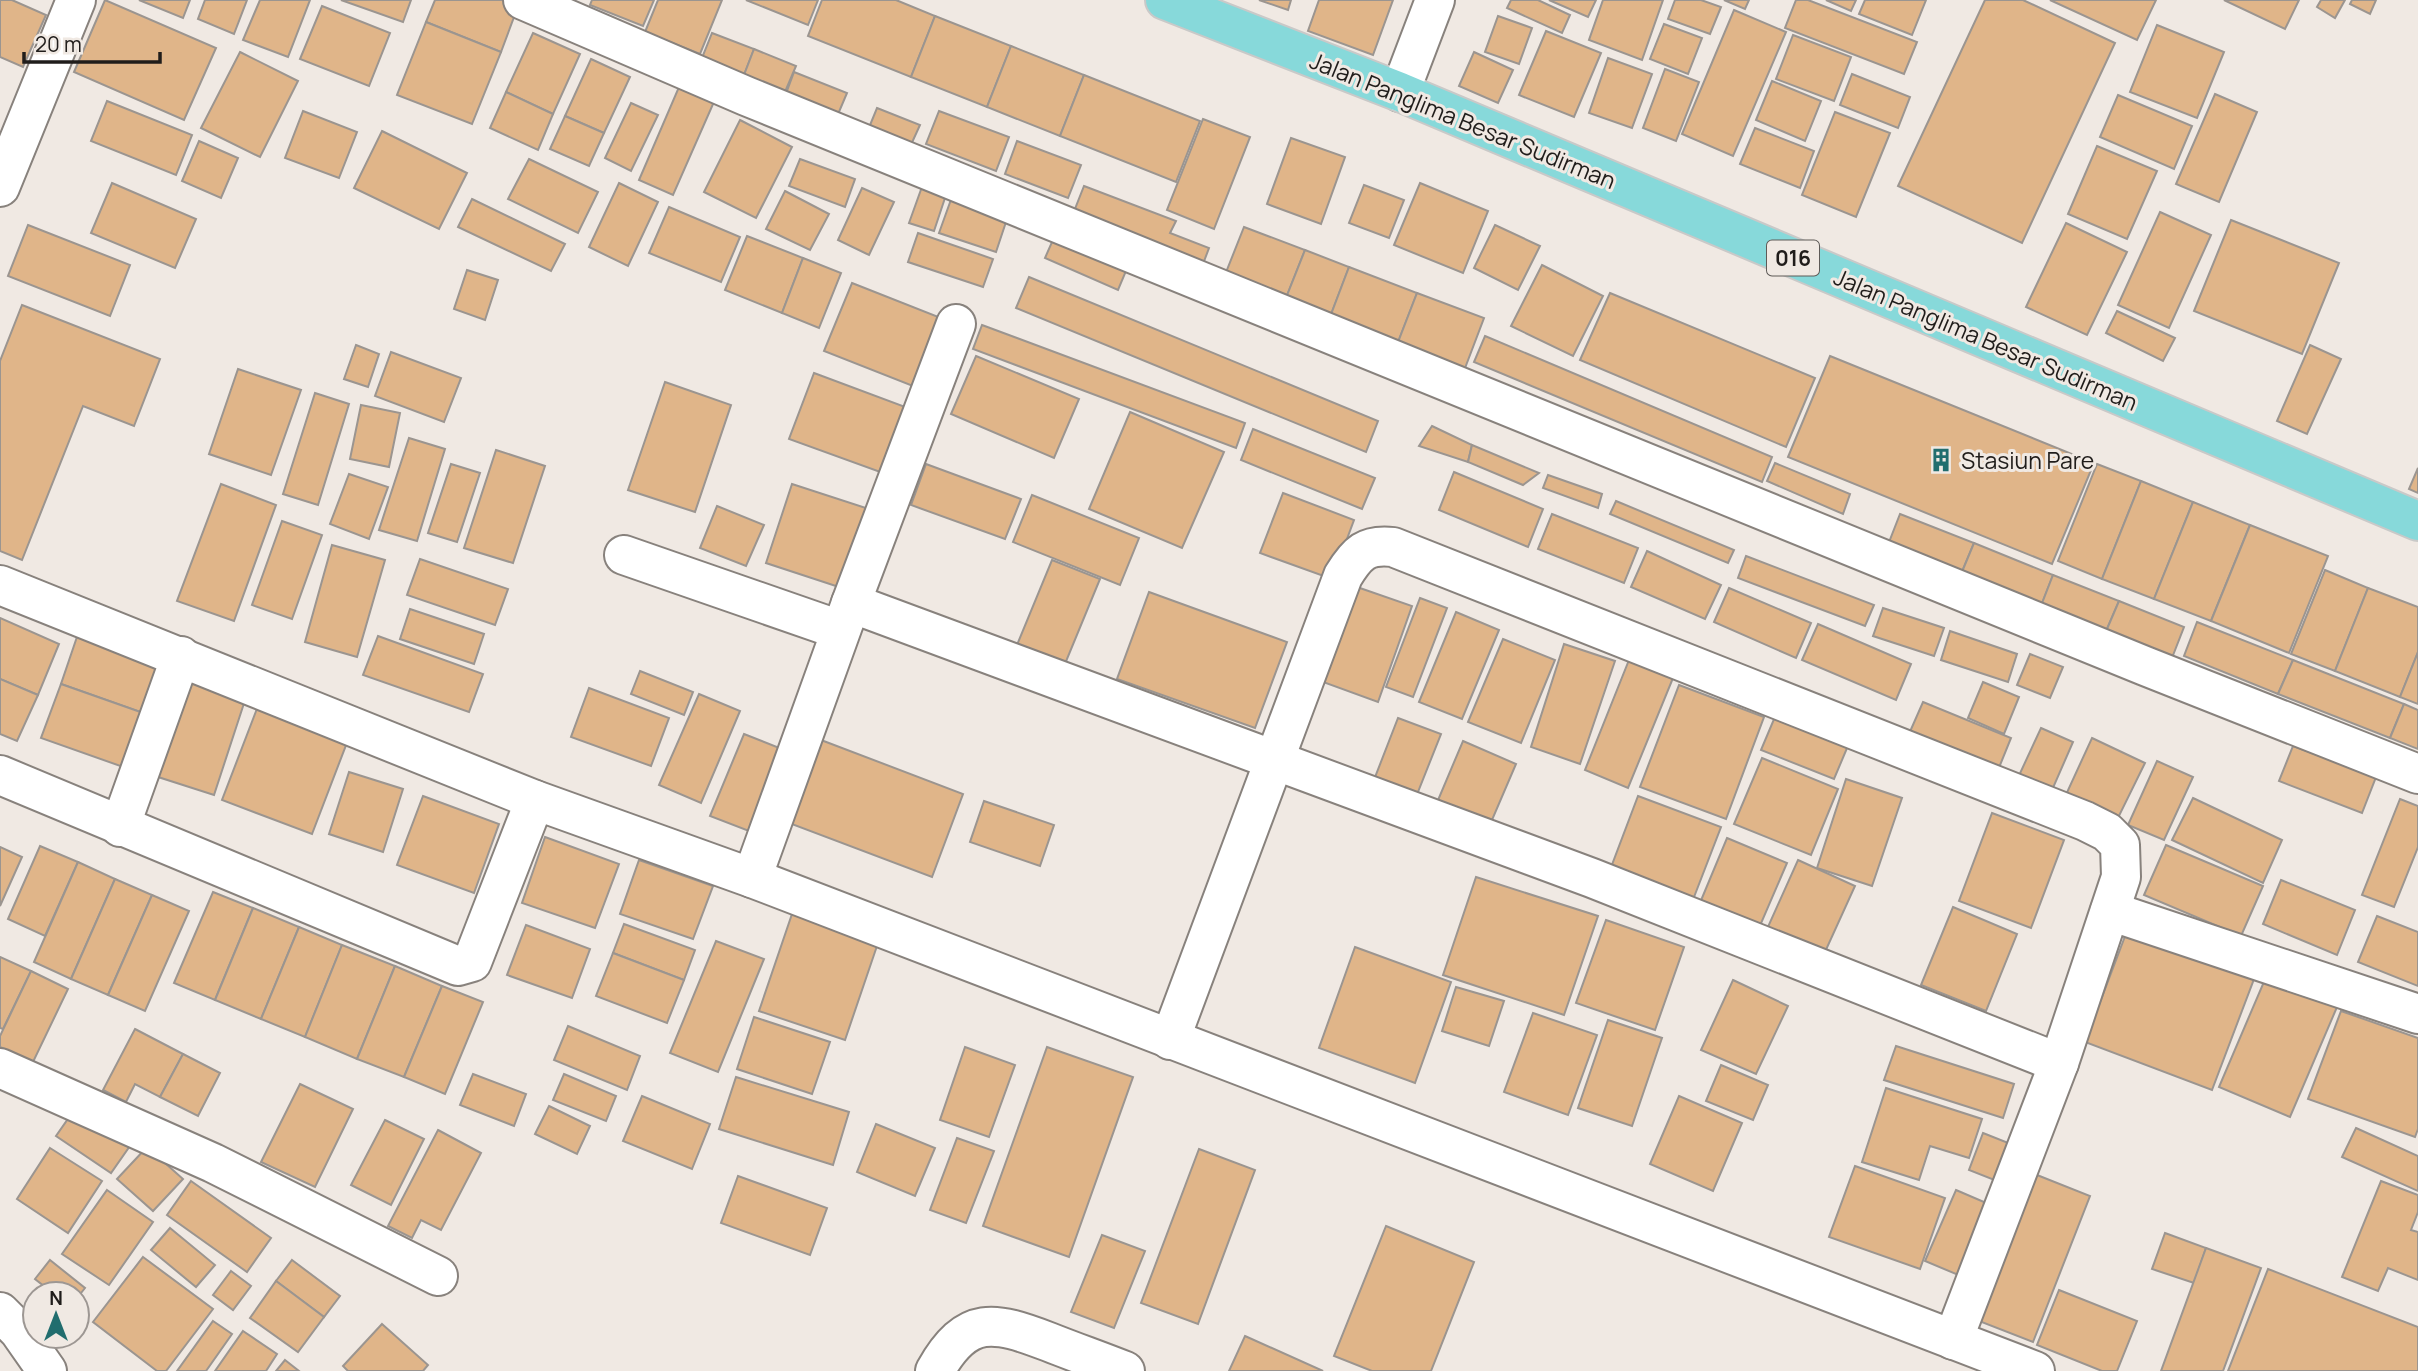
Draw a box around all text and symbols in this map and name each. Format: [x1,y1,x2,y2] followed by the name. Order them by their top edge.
[24,21,161,65] scale bar
[35,30,82,58] text: 20 m
[1305,44,1621,196] street label: Jalan Panglima Besar Sudirman
[1767,240,1819,276] road number: 016
[1829,260,2143,418] street label: Jalan Panglima Besar Sudirman
[1961,444,2094,476] place label: Stasiun Pare
[1927,446,1955,474] building icon: Stasiun Pare
[21,1280,91,1350] north arrow
[49,1285,63,1311] text: N

